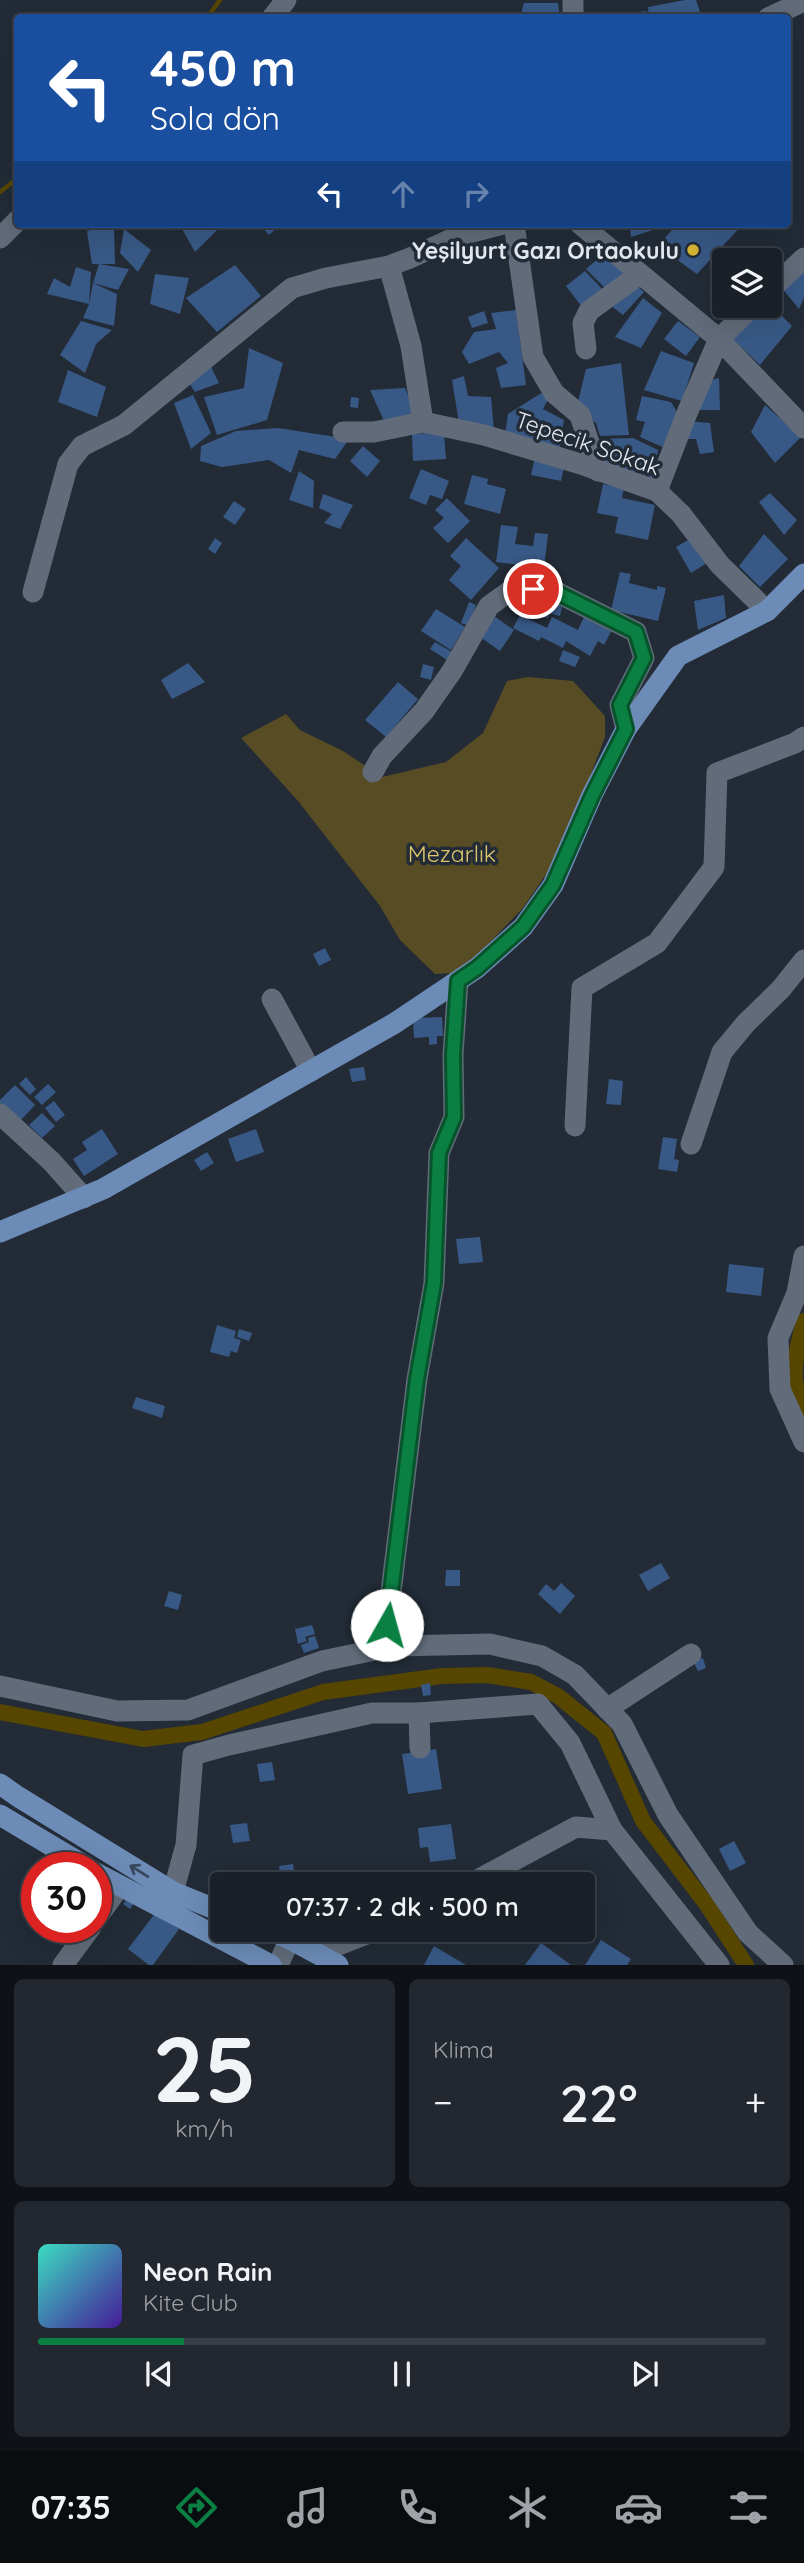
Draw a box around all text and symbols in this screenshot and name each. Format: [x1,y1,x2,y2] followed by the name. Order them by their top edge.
[150,37,296,98] text: 450 m
[35,42,126,133] icon: left
[150,98,280,138] text: Sola dön
[311,175,349,213] icon: left
[384,175,422,213] icon: ahead
[457,175,495,213] icon: right
[412,236,679,265] place label: Yeşilyurt Gazı Ortaokulu
[685,242,701,258] marker: Yeşilyurt Gazı Ortaokulu
[712,248,782,318] map controls
[712,248,782,318] button: layers
[512,405,664,481] street label: Tepecik Sokak
[503,559,563,619] pin
[514,570,552,608] icon: arrive
[408,839,496,868] park label: Mezarlık
[350,1588,424,1662] position arrow
[21,1852,112,1943] speed limit sign: 30
[130,1864,150,1878] one-way arrow
[286,1890,519,1923] text: 07:37 · 2 dk · 500 m
[152,2011,257,2125] text: 25
[433,2035,494,2064] text: Klima
[560,2070,638,2135] text: 22°
[433,2078,453,2126] text: −
[745,2078,766,2126] text: +
[175,2114,234,2143] text: km/h
[143,2255,272,2288] text: Neon Rain
[143,2288,238,2317] text: Kite Club
[140,2355,178,2393] icon: previous
[383,2355,421,2393] icon: pause
[626,2355,664,2393] icon: next
[172,2483,221,2532] icon: directions
[283,2483,332,2532] icon: music
[393,2483,442,2532] icon: phone
[503,2483,552,2532] icon: climate
[614,2483,663,2532] icon: car
[724,2483,773,2532] icon: filters
[31,2487,111,2527] text: 07:35

